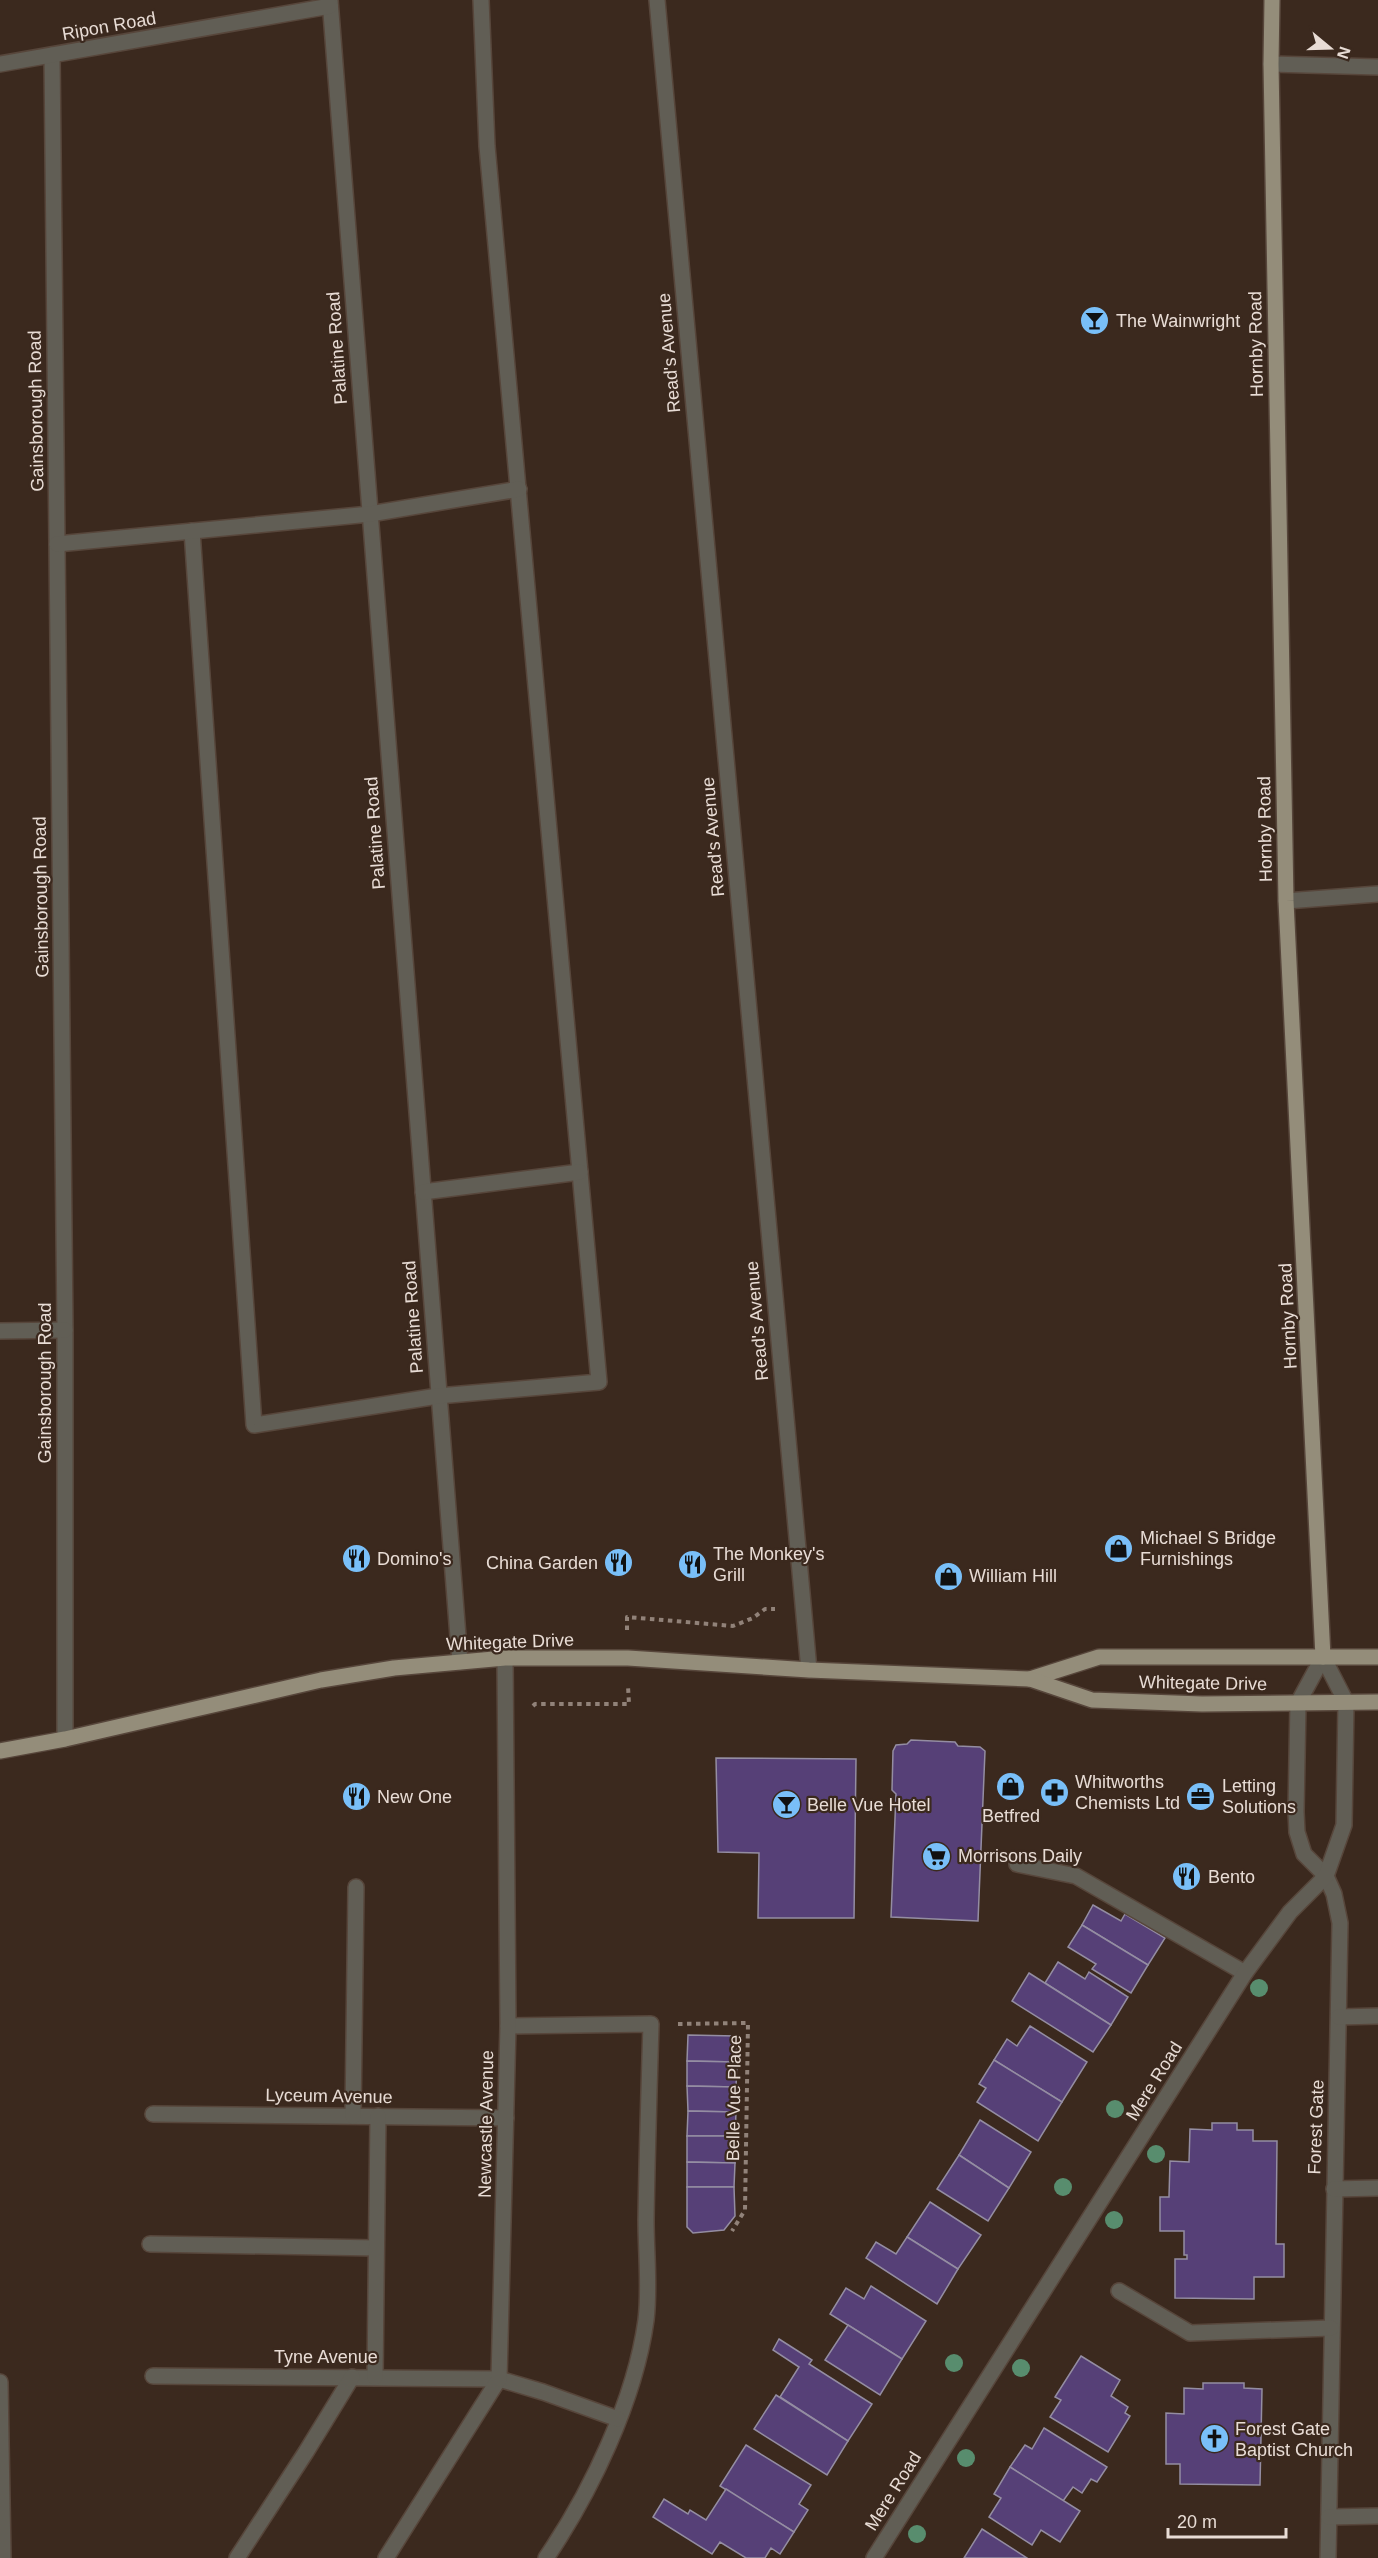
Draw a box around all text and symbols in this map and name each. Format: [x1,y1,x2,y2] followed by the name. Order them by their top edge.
[60,8,158,44] street label: Ripon Road
[1300,18,1360,78] north arrow
[1334,44,1354,61] text: N
[323,291,351,405] street label: Palatine Road
[1245,291,1267,397] street label: Hornby Road
[654,292,684,414] street label: Read's Avenue
[1079,305,1111,337] bar icon: The Wainwright
[1116,311,1240,331] place label: The Wainwright
[25,330,47,492] street label: Gainsborough Road
[361,776,389,890] street label: Palatine Road
[698,776,728,898] street label: Read's Avenue
[1254,776,1276,882] street label: Hornby Road
[30,816,52,978] street label: Gainsborough Road
[399,1260,427,1374] street label: Palatine Road
[742,1260,772,1382] street label: Read's Avenue
[1275,1263,1301,1369] street label: Hornby Road
[35,1302,55,1464] street label: Gainsborough Road
[1140,1528,1276,1569] place label: Michael S Bridge Furnishings
[1103,1532,1135,1564] shop icon: Michael S Bridge Furnishings
[340,1543,372,1575] restaurant icon: Domino's
[713,1544,824,1585] place label: The Monkey's Grill
[603,1547,635,1579] restaurant icon: China Garden
[676,1548,708,1580] restaurant icon: The Monkey's Grill
[377,1549,451,1569] place label: Domino's
[486,1553,598,1573] place label: China Garden
[932,1560,964,1592] shop icon: William Hill
[969,1566,1057,1586] place label: William Hill
[446,1630,574,1654] street label: Whitegate Drive
[1139,1672,1267,1694] street label: Whitegate Drive
[995,1771,1027,1803] shop icon: Betfred
[1075,1772,1180,1813] place label: Whitworths Chemists Ltd
[1038,1776,1070,1808] pharmacy icon: Whitworths Chemists Ltd
[1222,1776,1296,1817] place label: Letting Solutions
[1185,1780,1217,1812] office icon: Letting Solutions
[340,1781,372,1813] restaurant icon: New One
[377,1787,452,1807] place label: New One
[770,1789,802,1821] bar icon: Belle Vue Hotel
[807,1795,930,1815] place label: Belle Vue Hotel
[982,1806,1040,1826] place label: Betfred
[921,1840,953,1872] supermarket icon: Morrisons Daily
[958,1846,1082,1866] place label: Morrisons Daily
[1171,1861,1203,1893] restaurant icon: Bento
[1208,1867,1255,1887] place label: Bento
[723,2035,745,2161] street label: Belle Vue Place
[1122,2038,1186,2124] street label: Mere Road
[475,2050,497,2198] street label: Newcastle Avenue
[1304,2079,1328,2175] street label: Forest Gate
[265,2085,393,2107] street label: Lyceum Avenue
[274,2347,378,2367] street label: Tyne Avenue
[1235,2419,1353,2460] place label: Forest Gate Baptist Church
[1198,2423,1230,2455] church icon: Forest Gate Baptist Church
[861,2448,925,2534] street label: Mere Road
[1168,2501,1286,2539] scale bar
[1177,2512,1217,2532] text: 20 m

